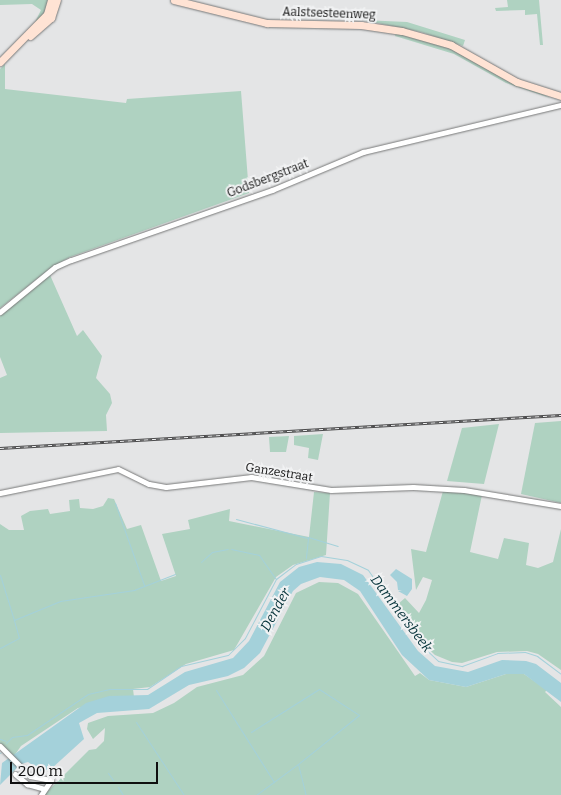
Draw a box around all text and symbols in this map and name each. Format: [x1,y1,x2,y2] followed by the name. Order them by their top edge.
[282,5,376,23] street label: Aalstsesteenweg
[225,157,311,201] street label: Godsbergstraat
[244,461,314,485] street label: Ganzestraat
[366,572,436,656] water label: Dammersbeek
[257,586,295,634] water label: Dender
[12,752,160,784] scale bar
[18,762,63,780] text: 200 m

